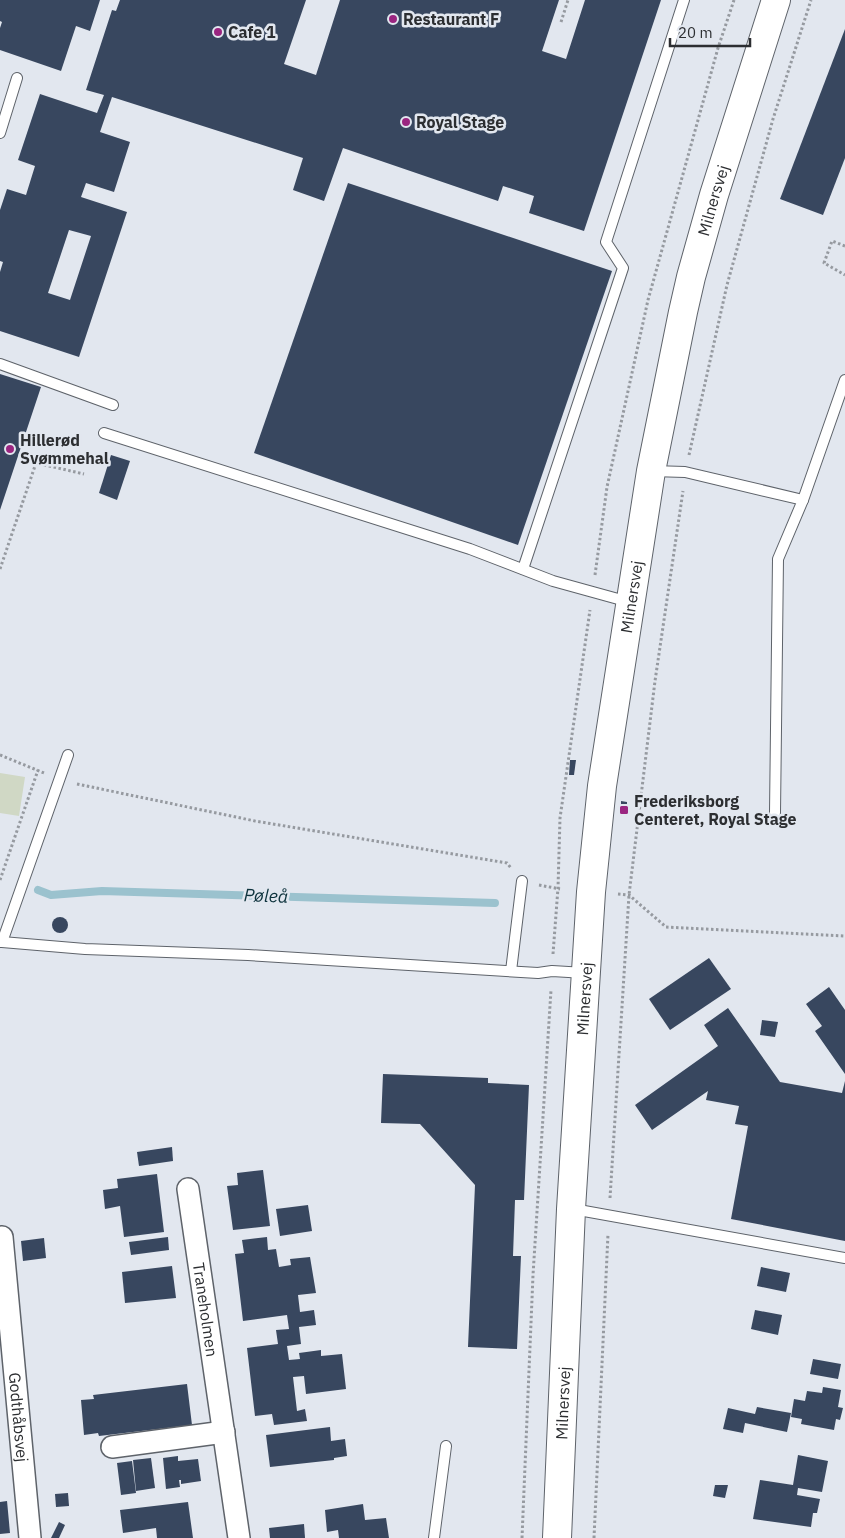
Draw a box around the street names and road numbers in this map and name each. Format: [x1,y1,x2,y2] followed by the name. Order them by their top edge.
[693,162,733,238] street label: Milnersvej
[616,559,647,635] street label: Milnersvej
[572,962,597,1036] street label: Milnersvej
[189,1261,222,1358] street label: Traneholmen
[551,1366,574,1440] street label: Milnersvej
[5,1371,33,1463] street label: Godthåbsvej

